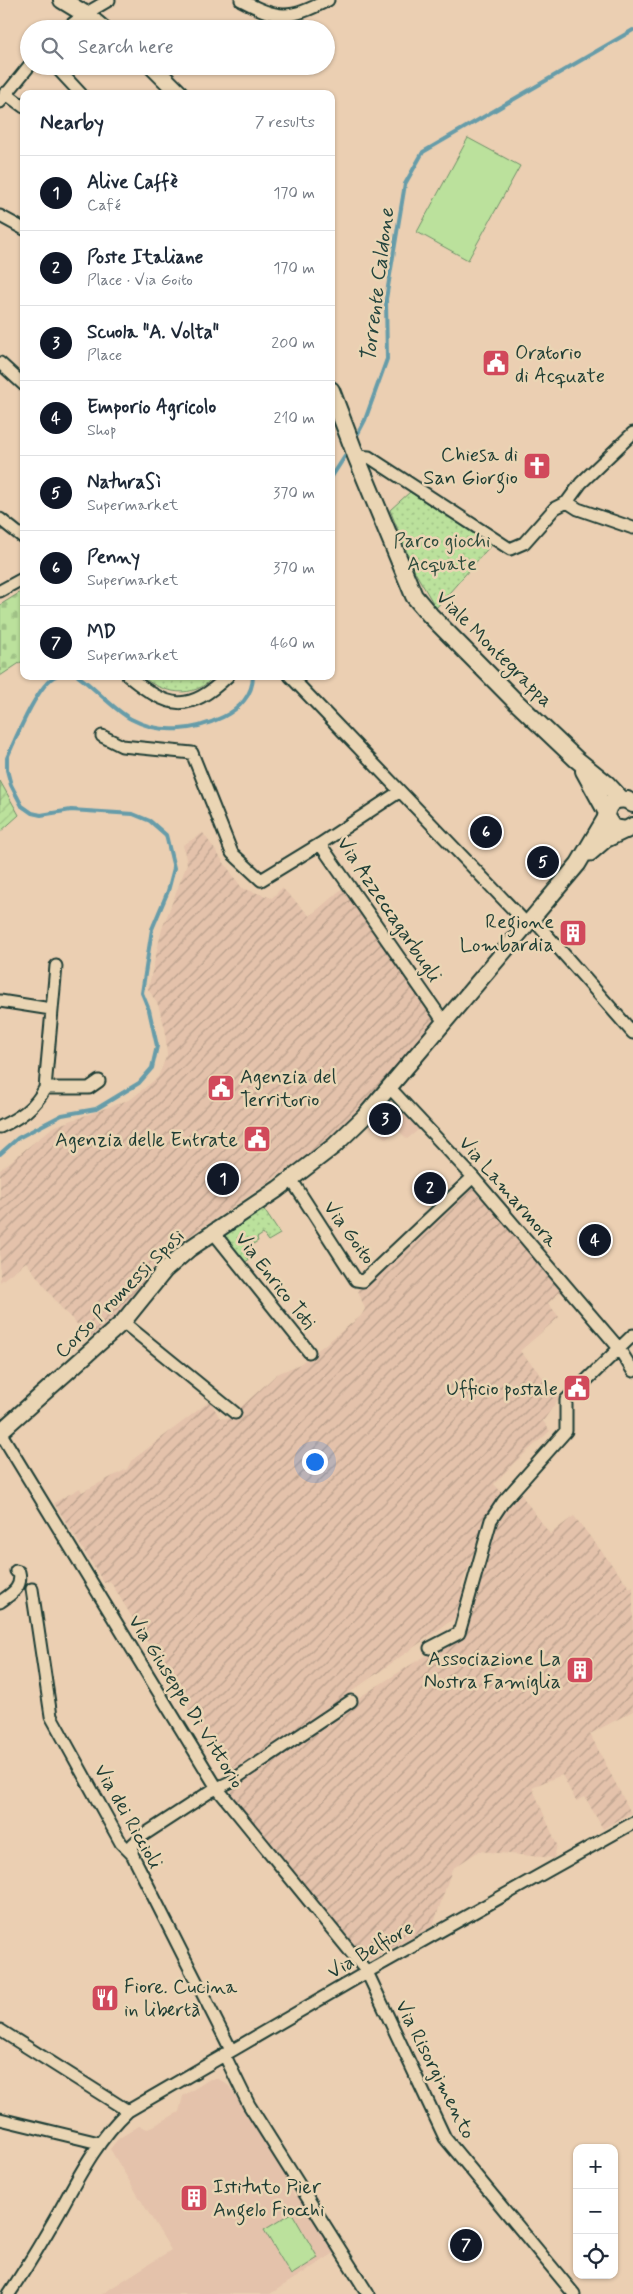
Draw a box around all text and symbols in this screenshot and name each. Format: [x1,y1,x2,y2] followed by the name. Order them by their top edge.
[20,20,335,75] search box
[38,34,66,62] icon: search
[78,35,174,60] text: Search here
[40,109,104,137] text: Nearby
[255,112,315,133] text: 7 results
[87,170,178,195] text: Alive Caffè
[52,183,60,204] text: 1
[273,183,315,204] text: 170 m
[87,195,121,216] text: Café
[355,205,402,364] water label: Torrente Caldone
[87,245,203,270] text: Poste Italiane
[52,258,60,279] text: 2
[273,258,315,279] text: 170 m
[87,270,193,291] text: Place · Via Goito
[87,320,219,345] text: Scuola "A. Volta"
[52,333,60,354] text: 3
[271,333,315,354] text: 200 m
[515,340,605,390] place label: Oratorio di Acquate
[87,345,122,366] text: Place
[481,348,511,378] public building icon: Oratorio di Acquate
[87,395,216,420] text: Emporio Agricolo
[51,408,61,429] text: 4
[274,408,315,429] text: 210 m
[87,420,116,441] text: Shop
[423,442,518,494] place label: Chiesa di San Giorgio
[522,451,552,481] church icon: Chiesa di San Giorgio
[87,470,160,495] text: NaturaSì
[51,483,61,504] text: 5
[273,483,315,504] text: 370 m
[87,495,178,516] text: Supermarket
[393,528,491,578] park label: Parco giochi Acquate
[87,545,140,570] text: Penny
[52,558,60,579] text: 6
[273,558,315,579] text: 370 m
[87,570,178,591] text: Supermarket
[429,585,558,714] street label: Viale Montegrappa
[87,620,116,645] text: MD
[51,633,61,654] text: 7
[270,633,315,654] text: 460 m
[87,645,178,666] text: Supermarket
[470,813,502,851] pin: 6
[330,832,448,988] street label: Via Azzeccagarbugli
[527,843,559,881] pin: 5
[460,909,554,959] place label: Regione Lombardia
[558,918,588,948] building icon: Regione Lombardia
[240,1064,336,1114] place label: Agenzia del Territorio
[206,1073,236,1103] public building icon: Agenzia del Territorio
[369,1100,401,1138] pin: 3
[242,1124,272,1154] public building icon: Agenzia delle Entrate
[55,1127,238,1154] place label: Agenzia delle Entrate
[452,1131,564,1254] street label: Via Lamarmora
[207,1160,239,1198] pin: 1
[414,1169,446,1207] pin: 2
[316,1196,381,1270] street label: Via Goito
[579,1221,611,1259] pin: 4
[49,1223,191,1365] street label: Corso Promessi Sposi
[228,1226,322,1335] street label: Via Enrico Toti
[562,1373,592,1403] public building icon: Ufficio postale
[446,1376,558,1403] place label: Ufficio postale
[302,1449,328,1475] your location
[121,1610,250,1794] street label: Via Giuseppe Di Vittorio
[424,1646,561,1696] place label: Associazione La Nostra Famiglia
[565,1655,595,1685] building icon: Associazione La Nostra Famiglia
[87,1759,169,1874] street label: Via dei Riccioli
[323,1915,419,1986] street label: Via Belfiore
[124,1974,238,2024] place label: Fiore. Cucina in libertà
[90,1983,120,2013] restaurant icon: Fiore. Cucina in libertà
[388,1996,481,2144] street label: Via Risorgimento
[573,2144,618,2279] map controls
[573,2144,618,2189] button: +
[213,2174,325,2226] place label: Istituto Pier Angelo Fiocchi
[179,2183,209,2213] building icon: Istituto Pier Angelo Fiocchi
[573,2189,618,2234] button: −
[450,2226,482,2264] pin: 7
[573,2234,618,2279] button: locate

